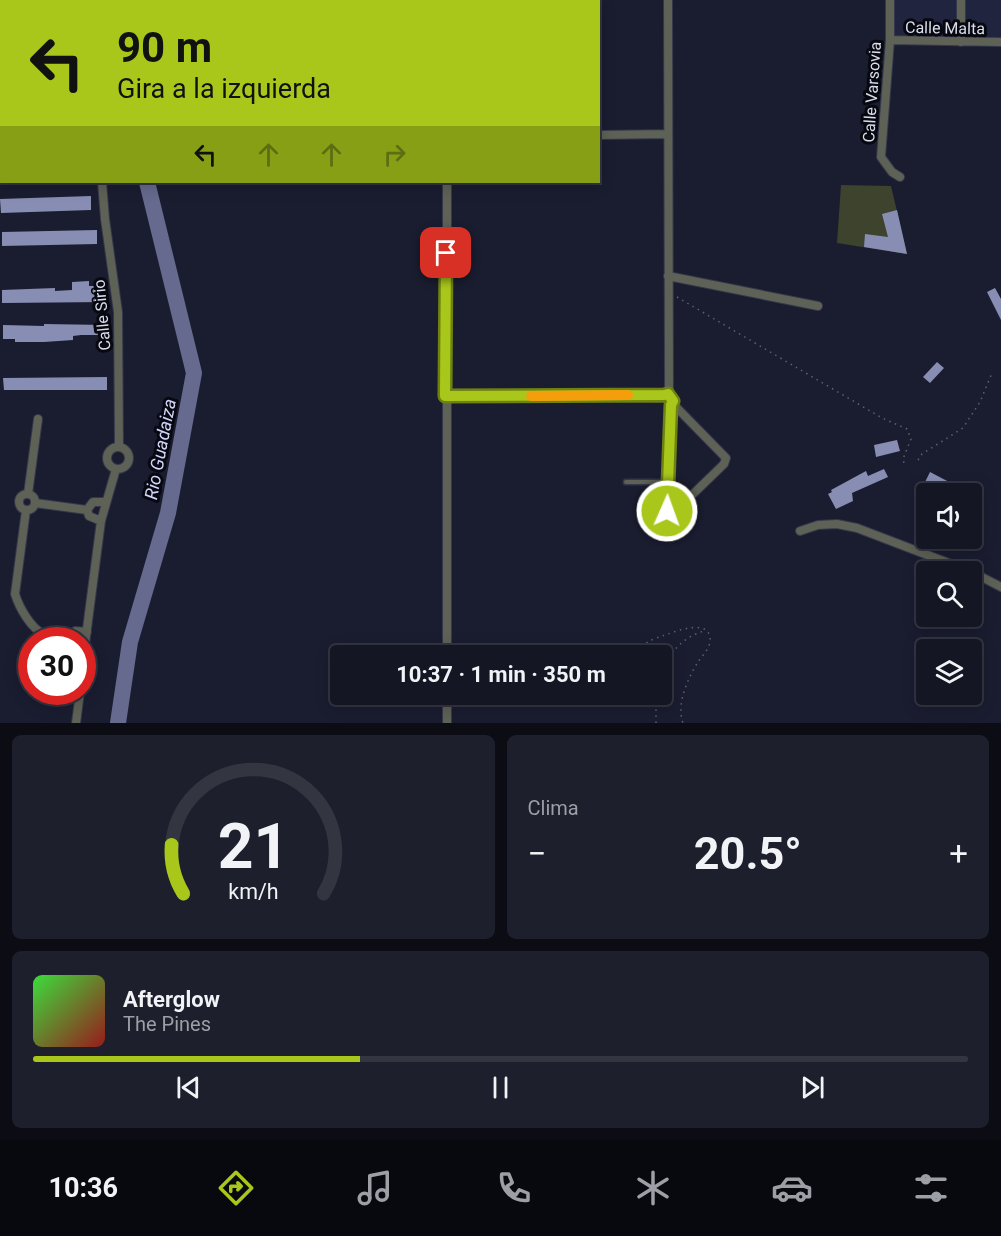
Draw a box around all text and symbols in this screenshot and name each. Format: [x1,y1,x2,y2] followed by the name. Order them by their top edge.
[905,18,985,38] street label: Calle Malta
[117,23,212,72] text: 90 m
[18,24,96,102] icon: left
[859,41,885,143] street label: Calle Varsovia
[117,73,331,105] text: Gira a la izquierda
[189,138,222,171] icon: left
[252,138,285,171] icon: ahead
[315,138,348,171] icon: ahead
[378,138,411,171] icon: right
[420,227,471,278] pin
[429,236,462,269] icon: arrive
[89,279,115,351] street label: Calle Sirio
[140,397,180,501] water label: Rio Guadaiza
[635,479,699,543] position arrow
[916,483,982,705] map controls
[916,483,982,549] button: sound
[916,561,982,627] button: search
[18,627,96,705] speed limit sign: 30
[916,639,982,705] button: layers
[396,662,606,687] text: 10:37 · 1 min · 350 m
[528,796,579,820] text: Clima
[217,810,289,883] text: 21
[694,827,802,880] text: 20.5°
[528,834,546,873] text: −
[949,834,968,873] text: +
[228,879,278,904] text: km/h
[123,987,220,1012] text: Afterglow
[123,1012,211,1036] text: The Pines
[172,1071,205,1104] icon: previous
[484,1071,517,1104] icon: pause
[796,1071,829,1104] icon: next
[215,1167,257,1209] icon: directions
[354,1167,396,1209] icon: music
[493,1167,535,1209] icon: phone
[632,1167,674,1209] icon: climate
[771,1167,813,1209] icon: car
[910,1167,952,1209] icon: filters
[49,1172,118,1204] text: 10:36

